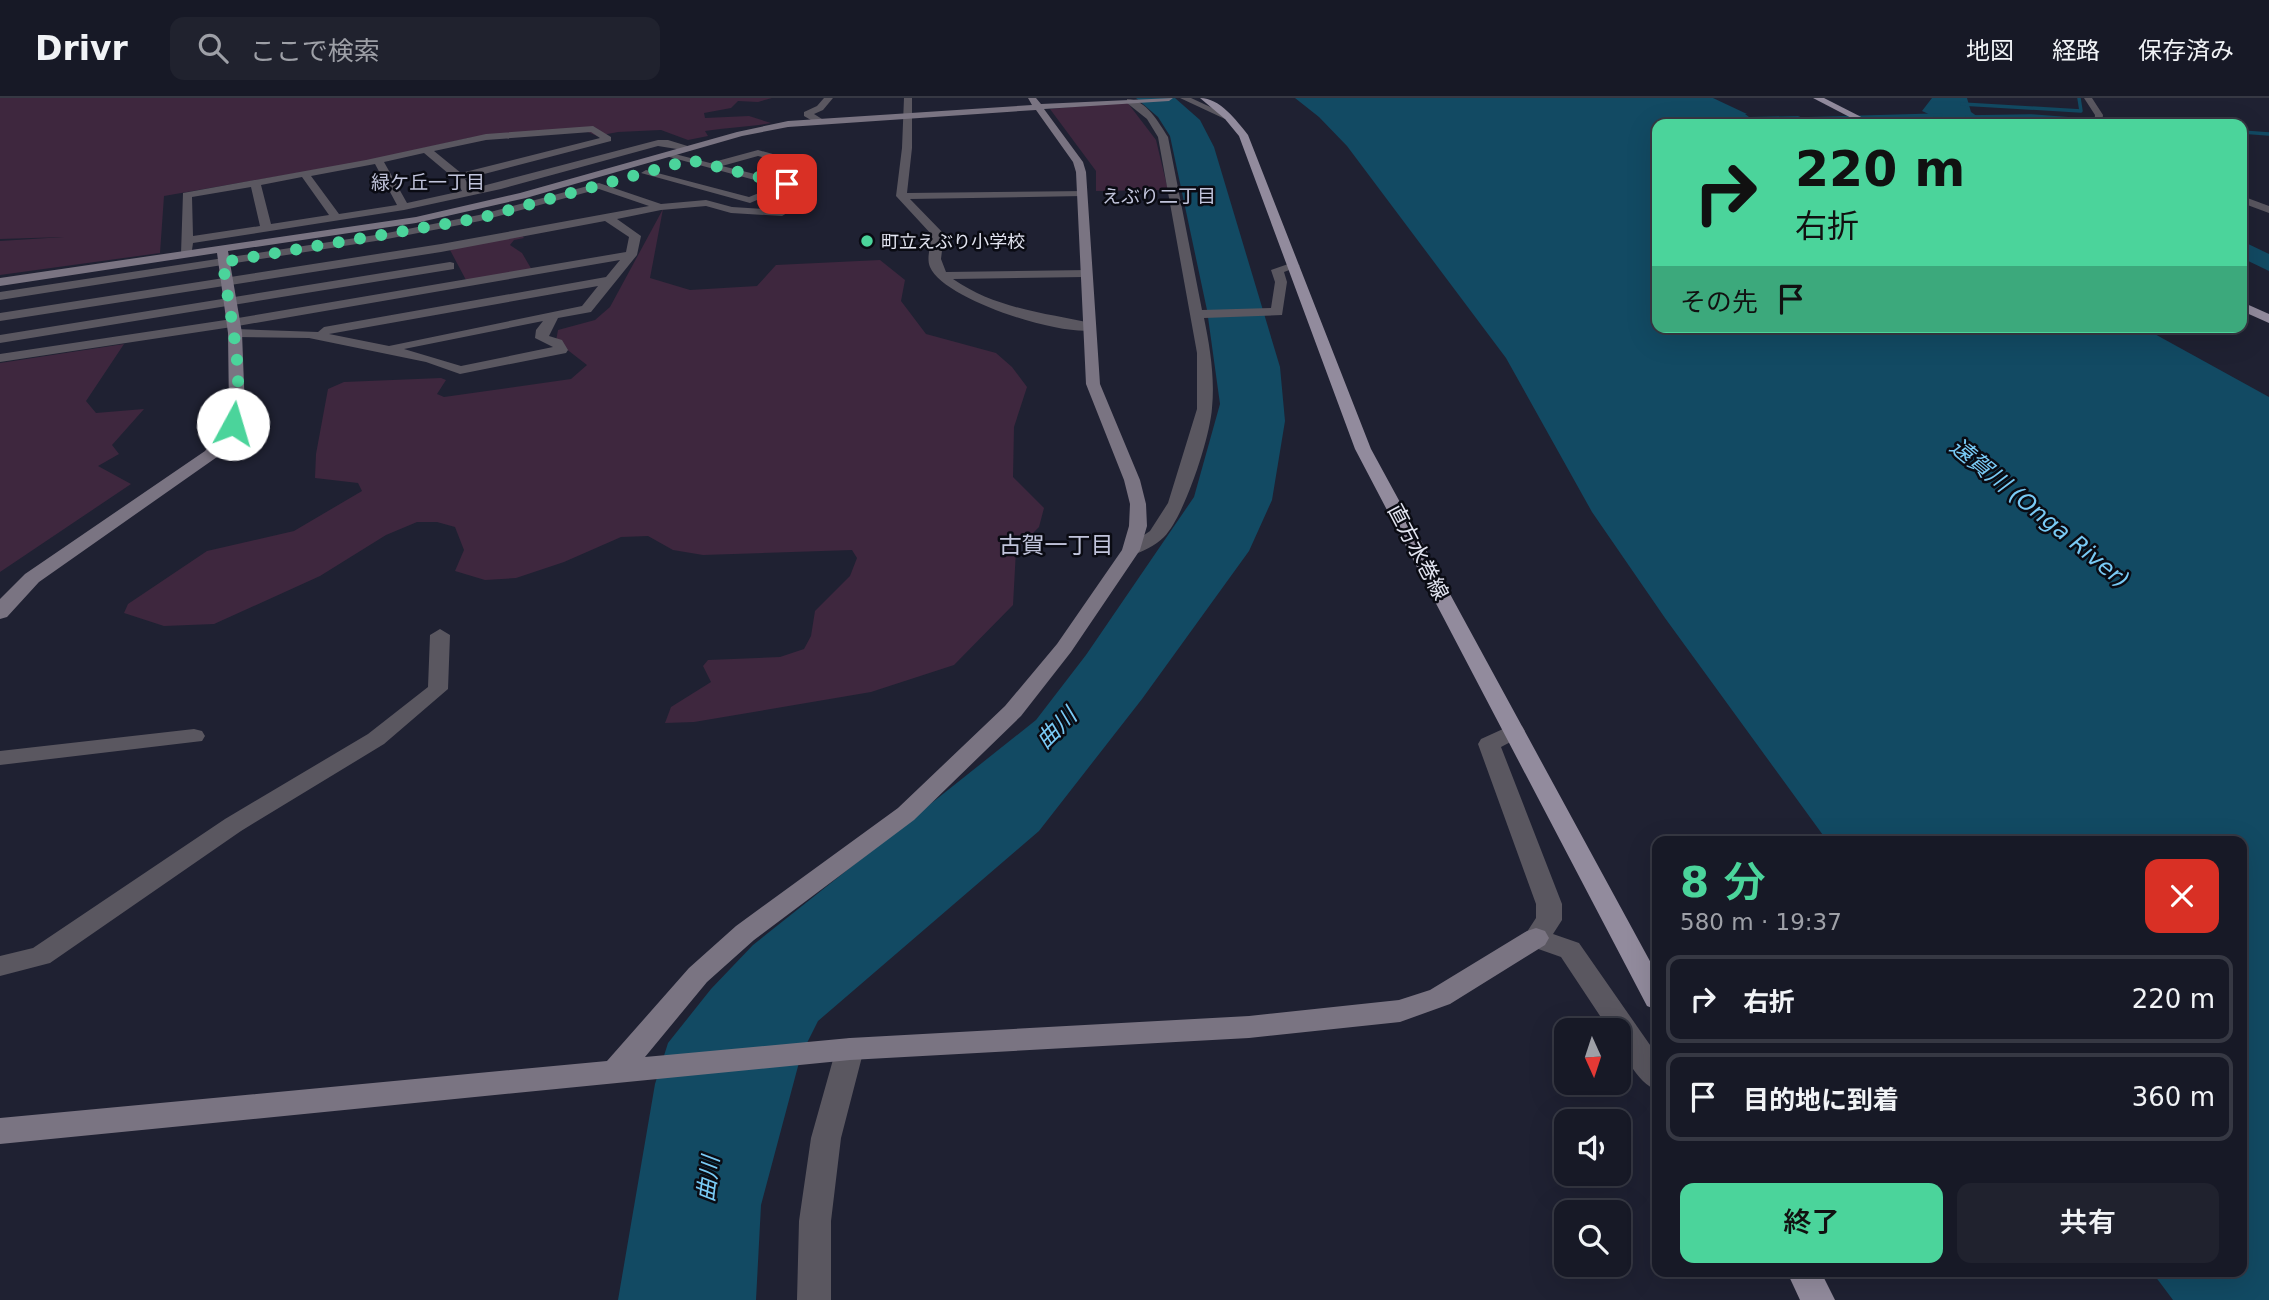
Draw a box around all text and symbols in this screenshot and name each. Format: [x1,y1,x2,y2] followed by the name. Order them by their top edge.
[170,17,660,80] search box
[35,29,128,68] text: Drivr
[194,29,232,67] icon: search
[250,36,380,66] text: ここで検索
[1966,37,2014,65] text: 地図
[2052,37,2100,65] text: 経路
[2138,37,2234,65] text: 保存済み
[1795,141,1965,198] text: 220 m
[1680,147,1771,238] icon: right
[757,154,817,214] pin
[768,165,806,203] icon: arrive
[371,171,485,193] district label: 緑ケ丘一丁目
[1102,185,1216,207] district label: えぶり二丁目
[1795,207,1859,245] text: 右折
[881,231,1025,252] place label: 町立えぶり小学校
[859,233,875,249] marker: 町立えぶり小学校
[1772,280,1810,318] icon: arrive
[1680,287,1758,317] text: その先
[196,387,270,461] position arrow
[1945,433,2135,593] water label: 遠賀川 (Onga River)
[1383,500,1453,604] street label: 直方水巻線
[999,532,1114,558] district label: 古賀一丁目
[1031,700,1084,753] water label: 曲川
[1680,858,1766,907] text: 8 分
[2145,859,2219,933] button: close
[1680,909,1842,935] text: 580 m · 19:37
[1684,980,1722,1018] icon: right
[2132,984,2215,1014] text: 220 m
[1743,987,1795,1017] text: 右折
[1554,1018,1631,1096] north arrow
[1554,1018,1631,1277] map controls
[1684,1078,1722,1116] icon: arrive
[2132,1082,2215,1112] text: 360 m
[1743,1085,1899,1115] text: 目的地に到着
[1554,1109,1631,1186] button: sound
[692,1152,724,1203] water label: 曲川
[1680,1183,1943,1263] button: 終了
[1957,1183,2219,1263] button: 共有
[1554,1200,1631,1277] button: search

